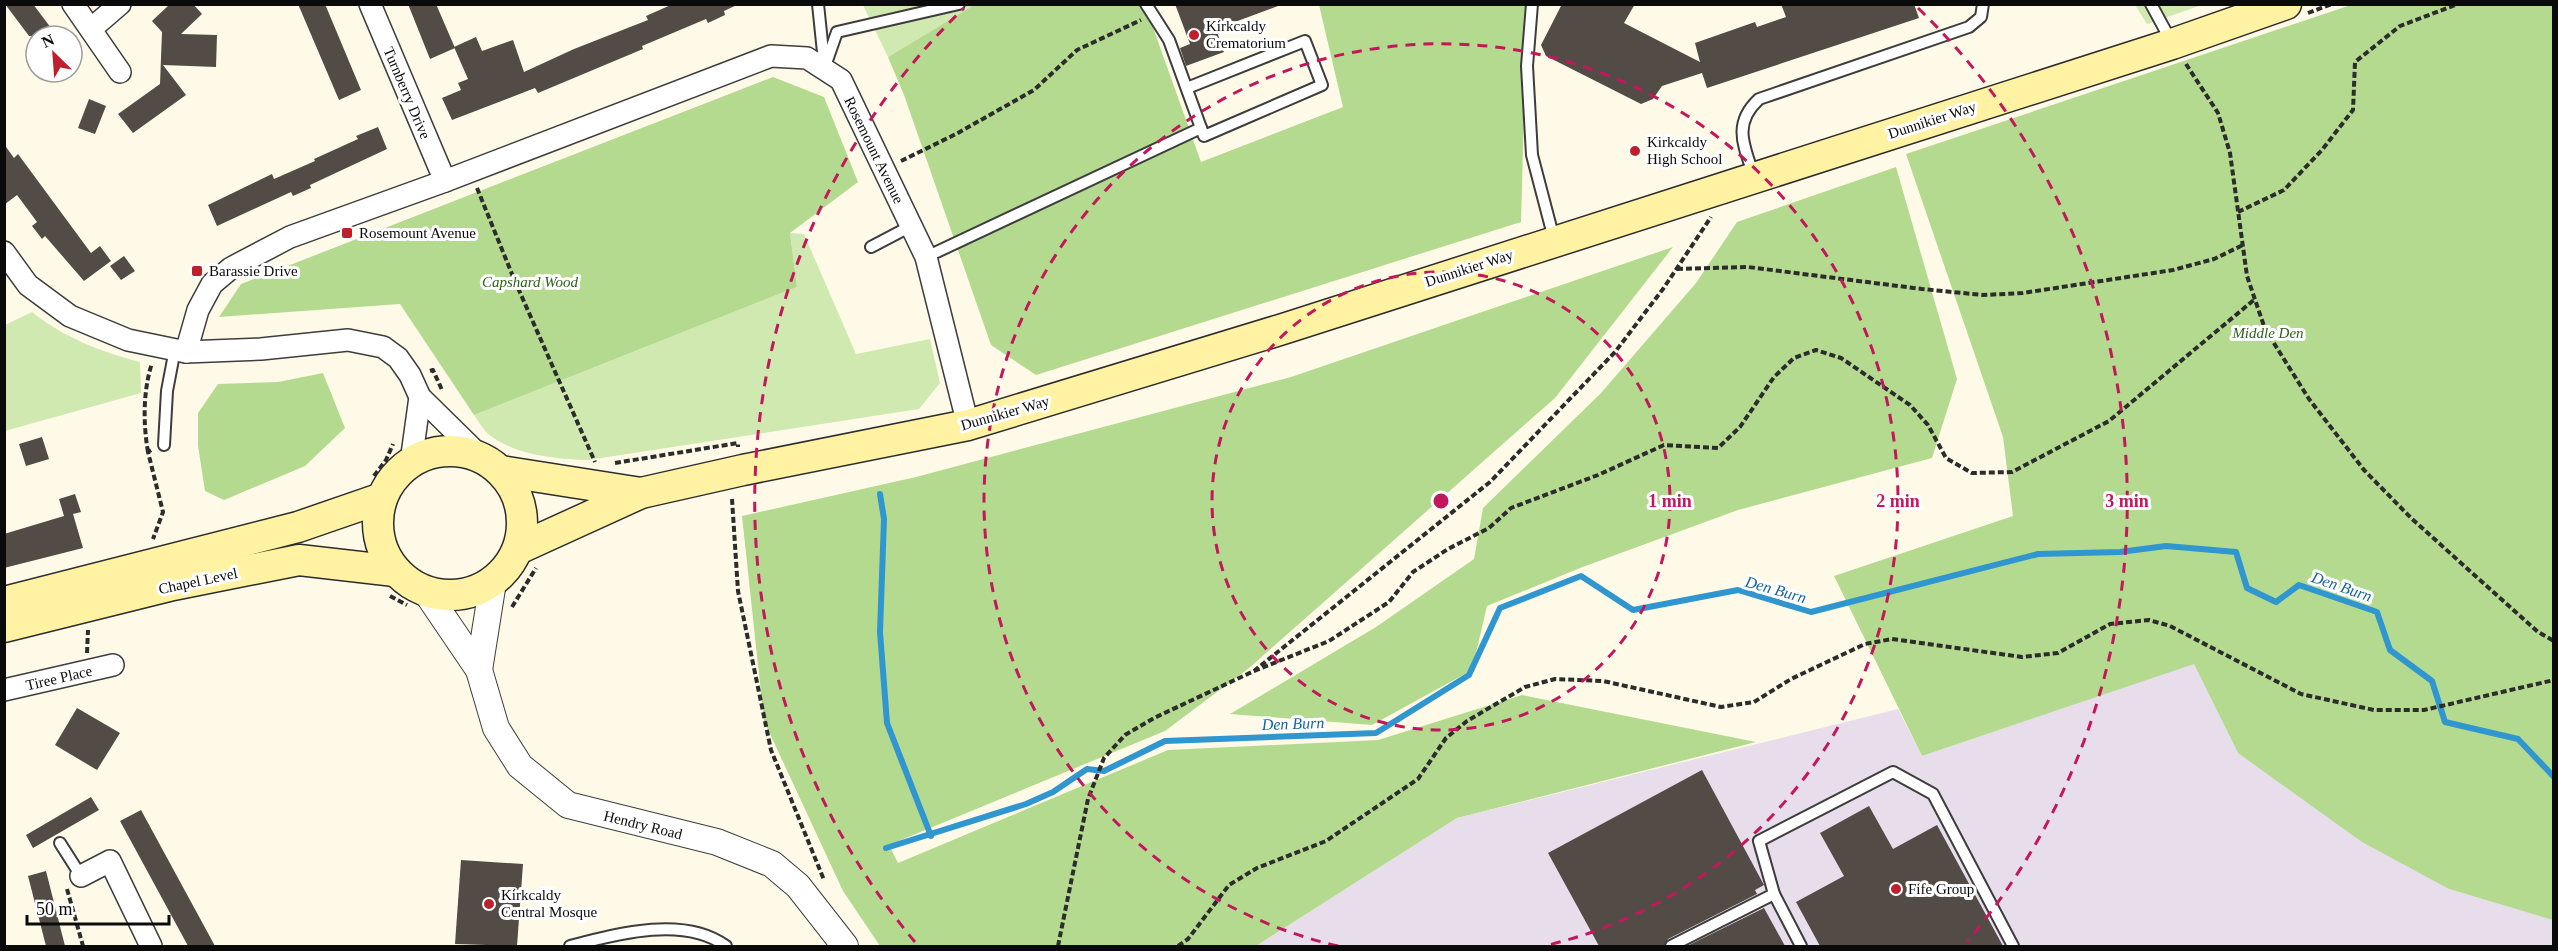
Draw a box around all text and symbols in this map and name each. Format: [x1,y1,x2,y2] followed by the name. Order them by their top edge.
[1206,18,1286,51] place label: Kirkcaldy Crematorium
[24,24,84,84] north arrow
[1187,28,1201,42] marker: Kirkcaldy Crematorium
[39,31,57,51] text: N
[380,45,434,142] street label: Turnberry Drive
[841,94,907,206] street label: Rosemount Avenue
[1886,98,1978,142] street label: Dunnikier Way
[1647,134,1722,167] place label: Kirkcaldy High School
[1628,144,1642,158] marker: Kirkcaldy High School
[359,225,476,241] place label: Rosemount Avenue
[340,226,354,240] marker: Rosemount Avenue
[1423,246,1515,290] street label: Dunnikier Way
[209,263,298,279] place label: Barassie Drive
[190,264,204,278] marker: Barassie Drive
[482,274,578,290] park label: Capshard Wood
[2231,325,2304,341] park label: Middle Den
[959,393,1052,433] street label: Dunnikier Way
[1431,491,1451,511] centre of rings
[1648,491,1692,511] text: 1 min
[1876,491,1920,511] text: 2 min
[2105,491,2149,511] text: 3 min
[157,565,239,597] street label: Chapel Level
[2309,568,2374,605] water label: Den Burn
[1742,572,1808,606] water label: Den Burn
[24,663,94,693] street label: Tiree Place
[1260,714,1325,733] water label: Den Burn
[602,808,684,843] street label: Hendry Road
[1908,881,1974,897] place label: Fife Group
[1889,882,1903,896] marker: Fife Group
[501,887,598,920] place label: Kirkcaldy Central Mosque
[27,888,170,926] scale bar
[482,897,496,911] marker: Kirkcaldy Central Mosque
[36,899,73,919] text: 50 m

